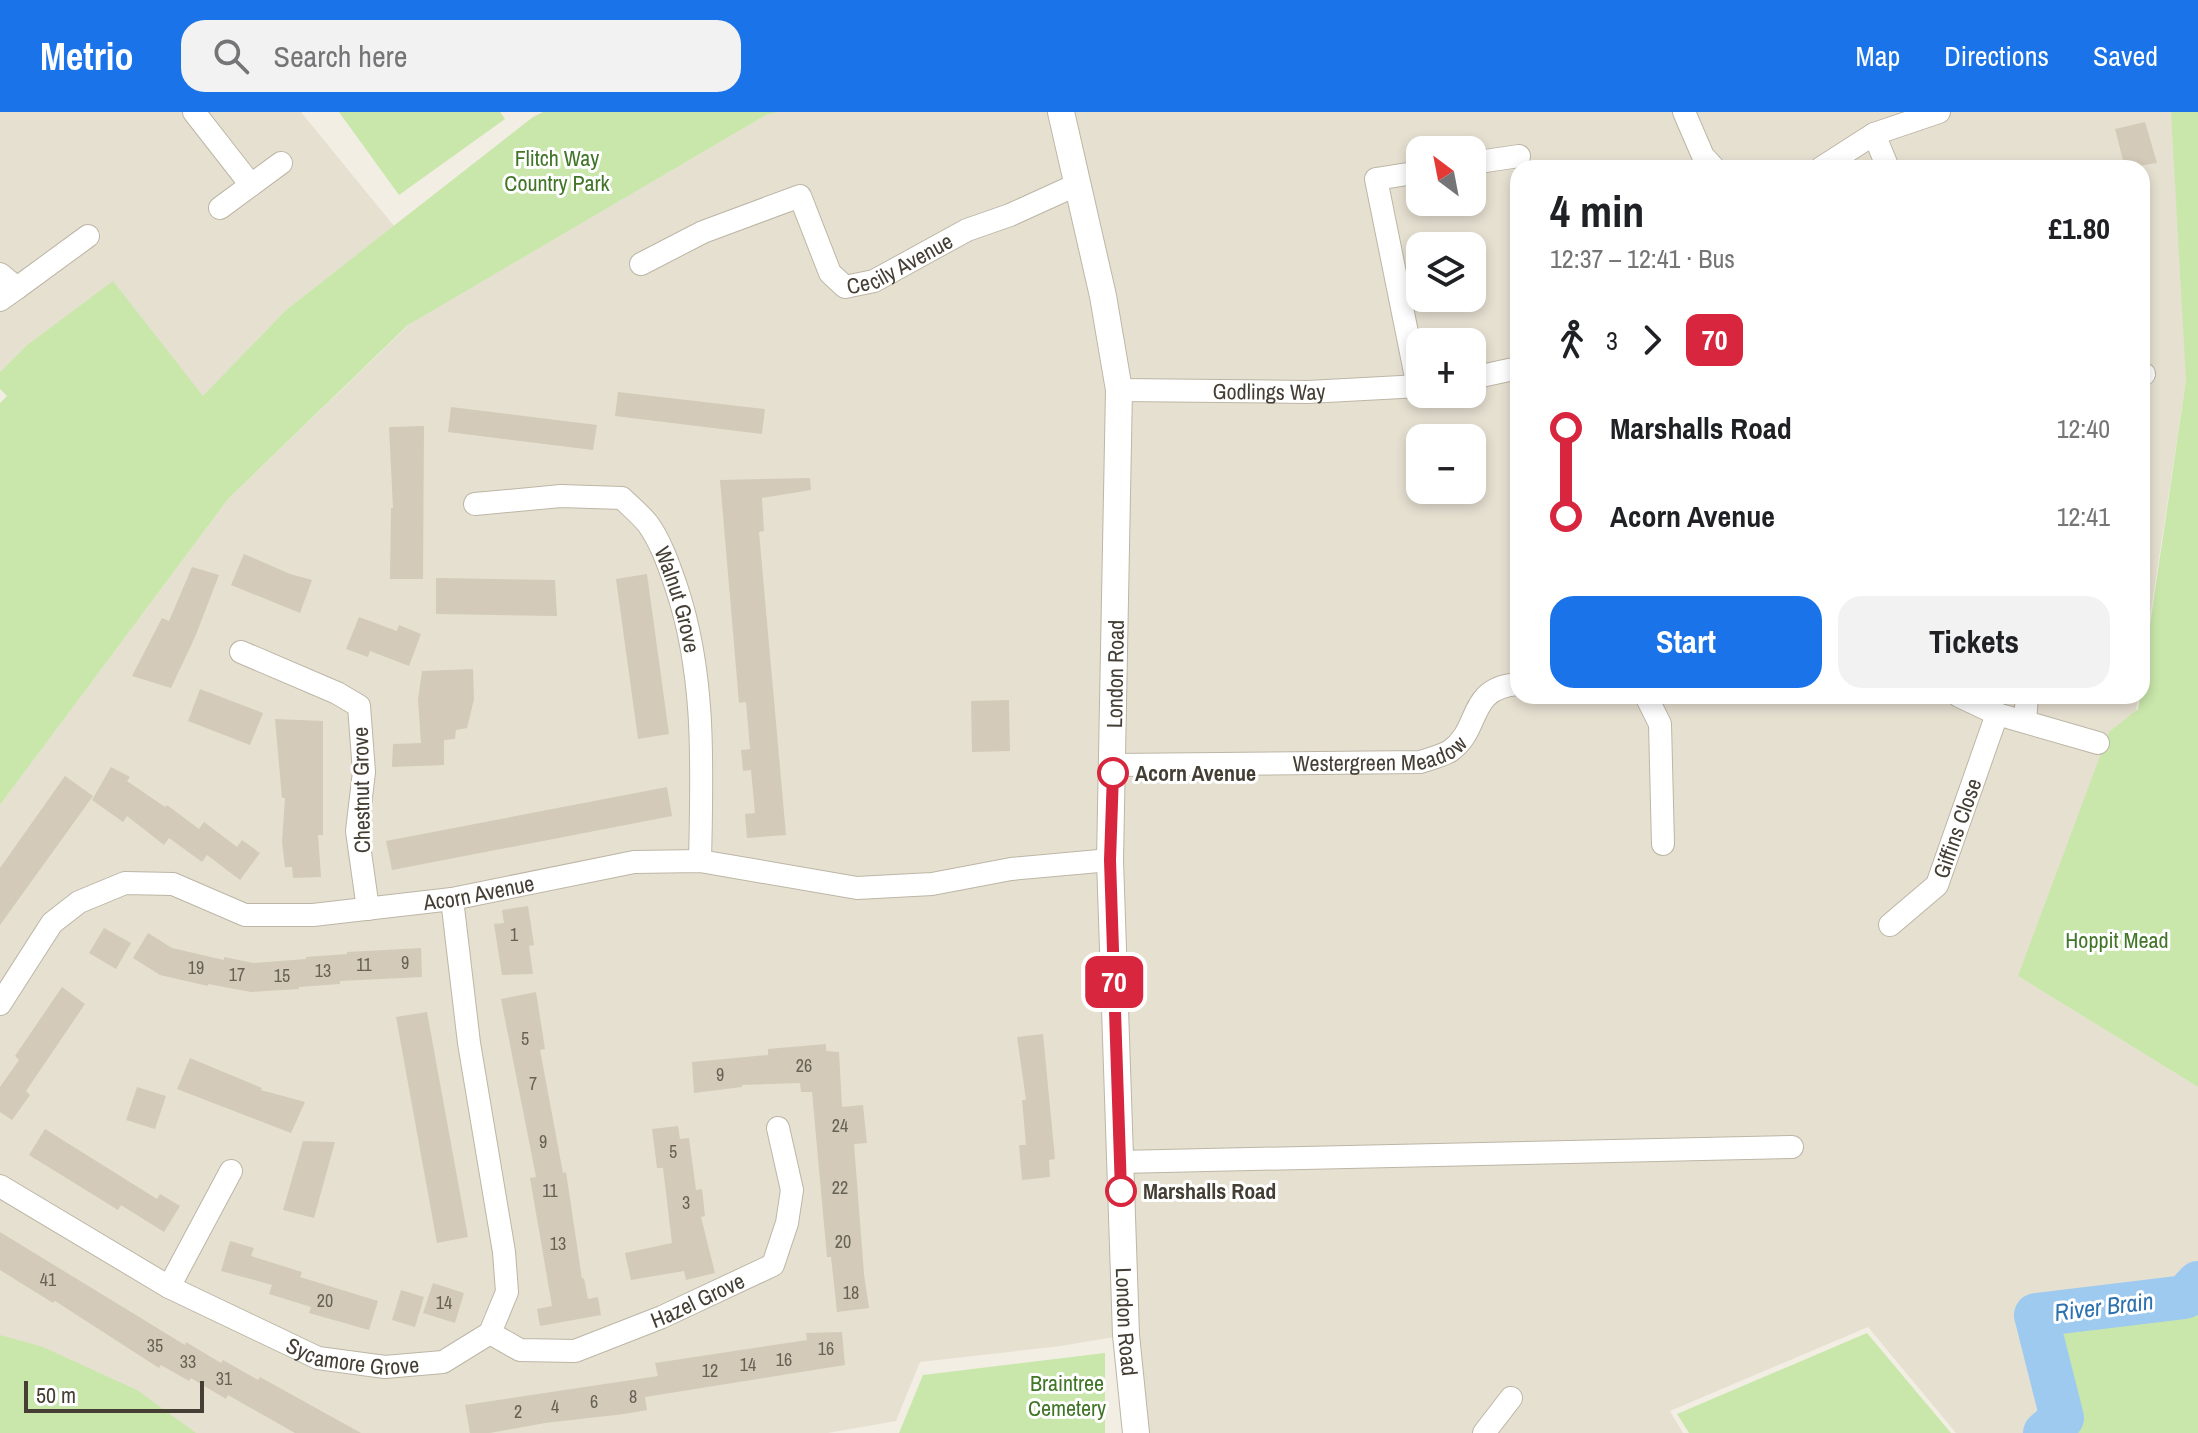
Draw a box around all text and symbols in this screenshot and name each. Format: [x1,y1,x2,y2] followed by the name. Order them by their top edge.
[181,20,741,92] search box
[40,31,133,82] text: Metrio
[209,34,253,78] icon: search
[273,36,408,76] text: Search here
[1856,37,1900,75] text: Map
[1944,37,2049,75] text: Directions
[2093,37,2158,75] text: Saved
[1406,136,1486,216] north arrow
[1406,136,1486,504] map controls
[504,143,611,198] park label: Flitch Way Country Park
[1550,181,1644,241] text: 4 min
[2048,208,2110,248] text: £1.80
[844,226,958,301] street label: Cecily Avenue
[1406,232,1486,312] button: layers
[1550,241,1735,276] text: 12:37 – 12:41 · Bus
[1550,318,1594,362] icon: walk
[1630,318,1674,362] icon: forward
[1702,321,1727,359] text: 70
[1606,323,1618,358] text: 3
[1406,328,1486,408] button: +
[1212,376,1326,407] street label: Godlings Way
[1610,408,1792,448] text: Marshalls Road
[2057,411,2110,446] text: 12:40
[1406,424,1486,504] button: −
[1610,496,1775,536] text: Acorn Avenue
[2057,499,2110,534] text: 12:41
[648,542,707,655] street label: Walnut Grove
[1550,596,1822,688] button: Start
[1838,596,2110,688] button: Tickets
[1099,620,1131,728] street label: London Road
[345,727,377,853] street label: Chestnut Grove
[1293,729,1473,778] street label: Westergreen Meadow
[1098,758,1128,788] marker: Acorn Avenue
[1135,758,1256,788] place label: Acorn Avenue
[1926,774,1988,882] street label: Giffins Close
[421,868,537,917] street label: Acorn Avenue
[510,922,519,947] house number: 1
[2065,925,2169,955] park label: Hoppit Mead
[401,950,409,975] house number: 9
[356,952,372,977] house number: 11
[188,955,204,980] house number: 19
[1078,956,1150,1008] line badge: 70
[315,958,331,983] house number: 13
[229,962,245,987] house number: 17
[274,963,290,988] house number: 15
[1101,963,1127,1001] text: 70
[521,1026,529,1051] house number: 5
[796,1053,812,1078] house number: 26
[716,1062,724,1087] house number: 9
[529,1071,537,1096] house number: 7
[832,1113,848,1138] house number: 24
[539,1129,547,1154] house number: 9
[669,1139,677,1164] house number: 5
[832,1175,848,1200] house number: 22
[1106,1176,1136,1206] marker: Marshalls Road
[1143,1176,1276,1206] place label: Marshalls Road
[542,1178,558,1203] house number: 11
[682,1190,690,1215] house number: 3
[835,1229,851,1254] house number: 20
[550,1231,566,1256] house number: 13
[646,1266,749,1335] street label: Hazel Grove
[40,1267,57,1292] house number: 41
[1109,1267,1145,1377] street label: London Road
[843,1280,859,1305] house number: 18
[2053,1284,2155,1328] water label: River Brain
[317,1288,333,1313] house number: 20
[436,1290,452,1315] house number: 14
[281,1330,420,1382] street label: Sycamore Grove
[147,1333,163,1358] house number: 35
[818,1336,834,1361] house number: 16
[776,1347,792,1372] house number: 16
[180,1349,196,1374] house number: 33
[740,1352,756,1377] house number: 14
[702,1358,718,1383] house number: 12
[216,1366,233,1391] house number: 31
[1028,1368,1106,1423] park label: Braintree Cemetery
[24,1377,204,1413] scale bar
[36,1380,76,1410] text: 50 m
[629,1384,637,1409] house number: 8
[590,1389,598,1414] house number: 6
[551,1394,559,1419] house number: 4
[514,1399,522,1424] house number: 2

